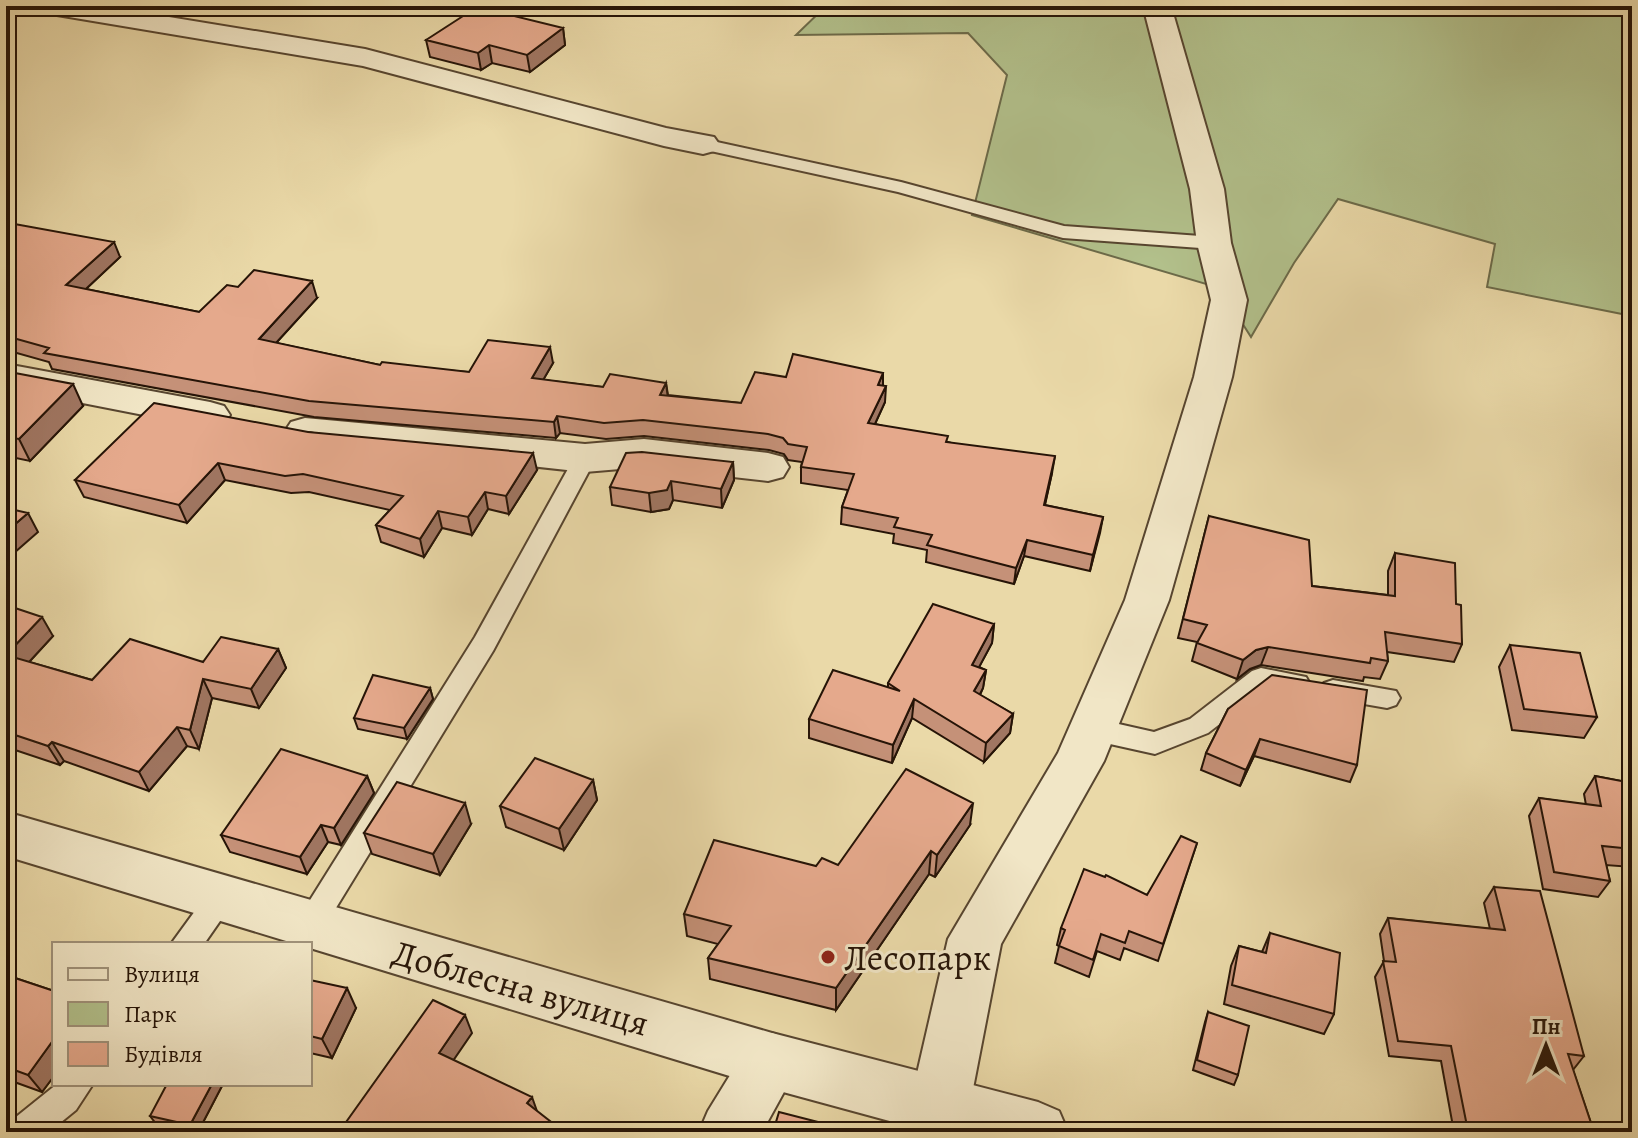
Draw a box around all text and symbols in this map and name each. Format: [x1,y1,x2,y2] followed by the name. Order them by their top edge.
[387,927,655,1047] street label: Доблесна вулиця
[844,933,991,982] place label: Лесопарк
[52,942,312,1086] legend
[819,948,837,966] marker: Лесопарк
[124,958,200,990] text: Вулиця
[124,998,177,1030] text: Парк
[1506,1006,1586,1086] north arrow
[1532,1012,1560,1042] text: Пн
[124,1038,203,1070] text: Будівля

